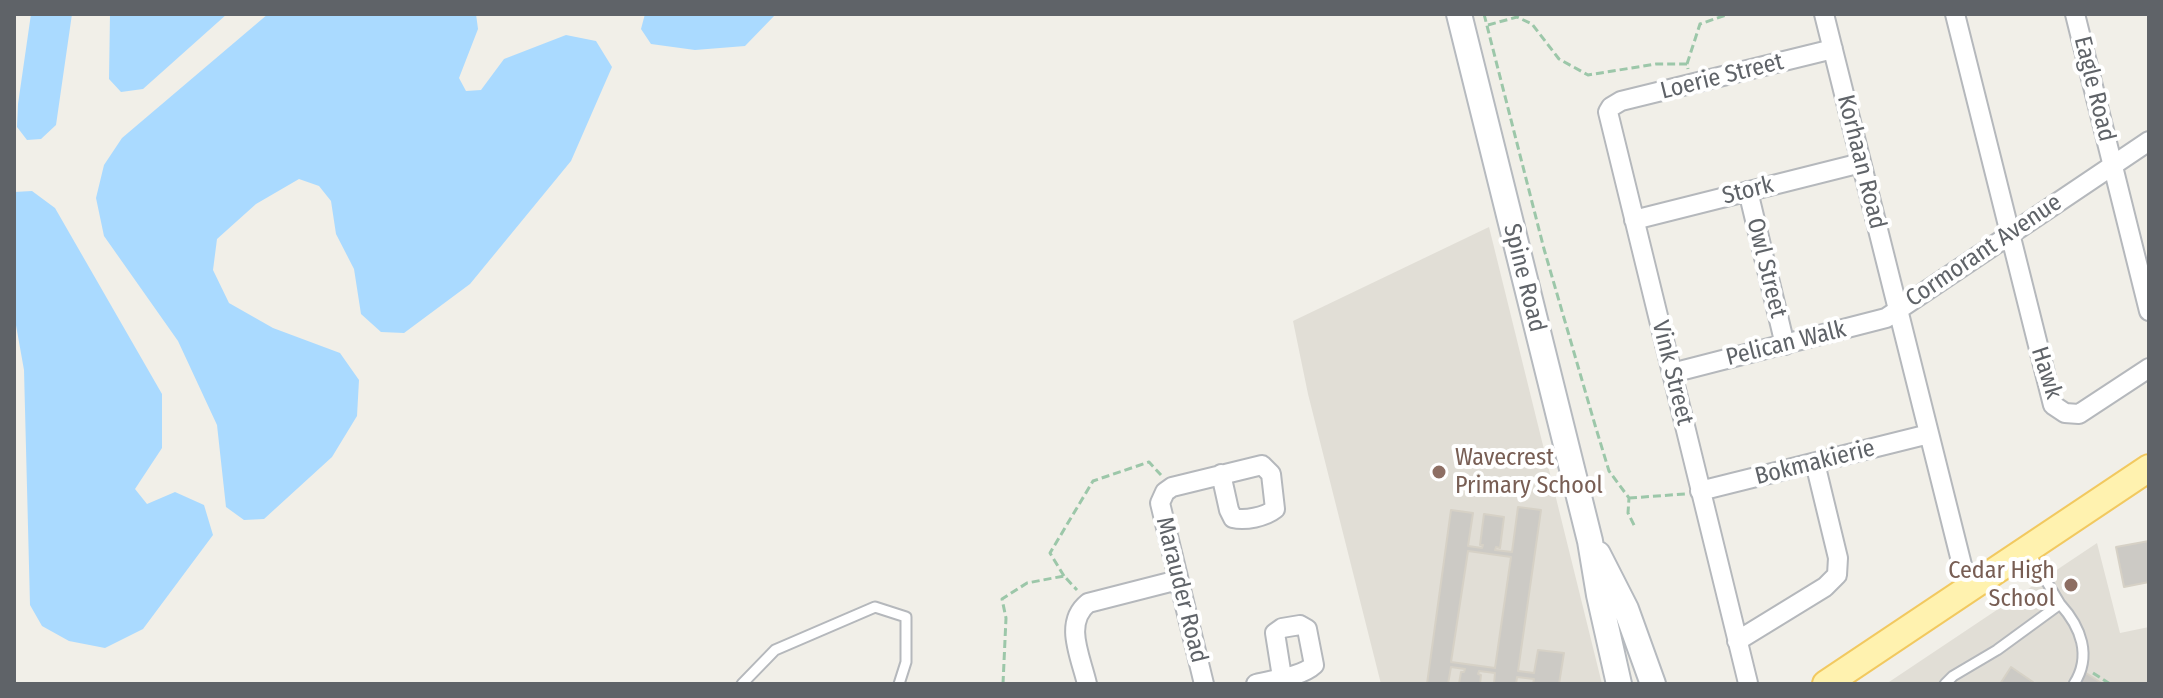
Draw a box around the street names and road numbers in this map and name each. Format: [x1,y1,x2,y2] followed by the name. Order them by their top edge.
[2067,33,2121,145] street label: Eagle Road
[1658,48,1786,106] street label: Loerie Street
[1830,92,1892,232] street label: Korhaan Road
[1719,171,1777,211] street label: Stork
[1901,188,2067,314] street label: Cormorant Avenue
[1740,215,1792,321] street label: Owl Street
[1497,221,1551,335] street label: Spine Road
[1723,315,1849,373] street label: Pelican Walk
[1645,318,1699,428] street label: Vink Street
[2024,343,2068,403] street label: Hawk
[1752,434,1878,492] street label: Bokmakierie
[1149,514,1213,666] street label: Marauder Road

